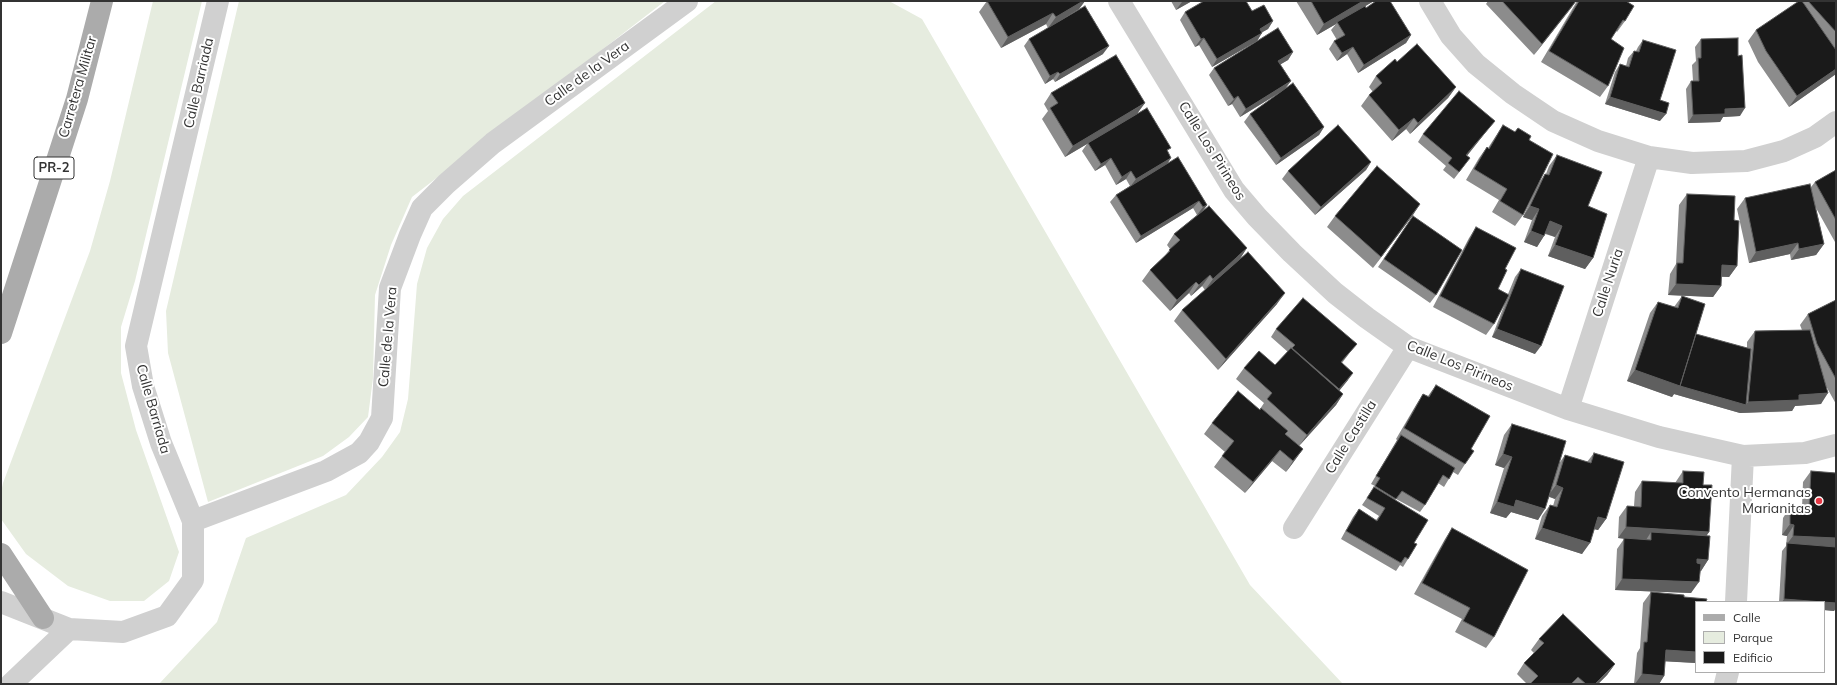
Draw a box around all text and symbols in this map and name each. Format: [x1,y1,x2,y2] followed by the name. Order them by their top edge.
[55,34,101,140] street label: Carretera Militar
[180,36,218,130] street label: Calle Barriada
[541,38,633,110] street label: Calle de la Vera
[1175,98,1249,204] street label: Calle Los Pirineos
[34,157,74,179] road number: PR-2
[1589,247,1627,319] street label: Calle Nuria
[375,286,401,388] street label: Calle de la Vera
[1404,337,1516,395] street label: Calle Los Pirineos
[132,362,174,456] street label: Calle Barriada
[1322,397,1380,477] street label: Calle Castilla
[1678,485,1811,518] place label: Convento Hermanas Marianitas
[1814,496,1824,506] marker: Convento Hermanas Marianitas
[1695,601,1825,673] legend
[1733,610,1760,625] text: Calle
[1733,630,1773,645] text: Parque
[1733,650,1773,665] text: Edificio

